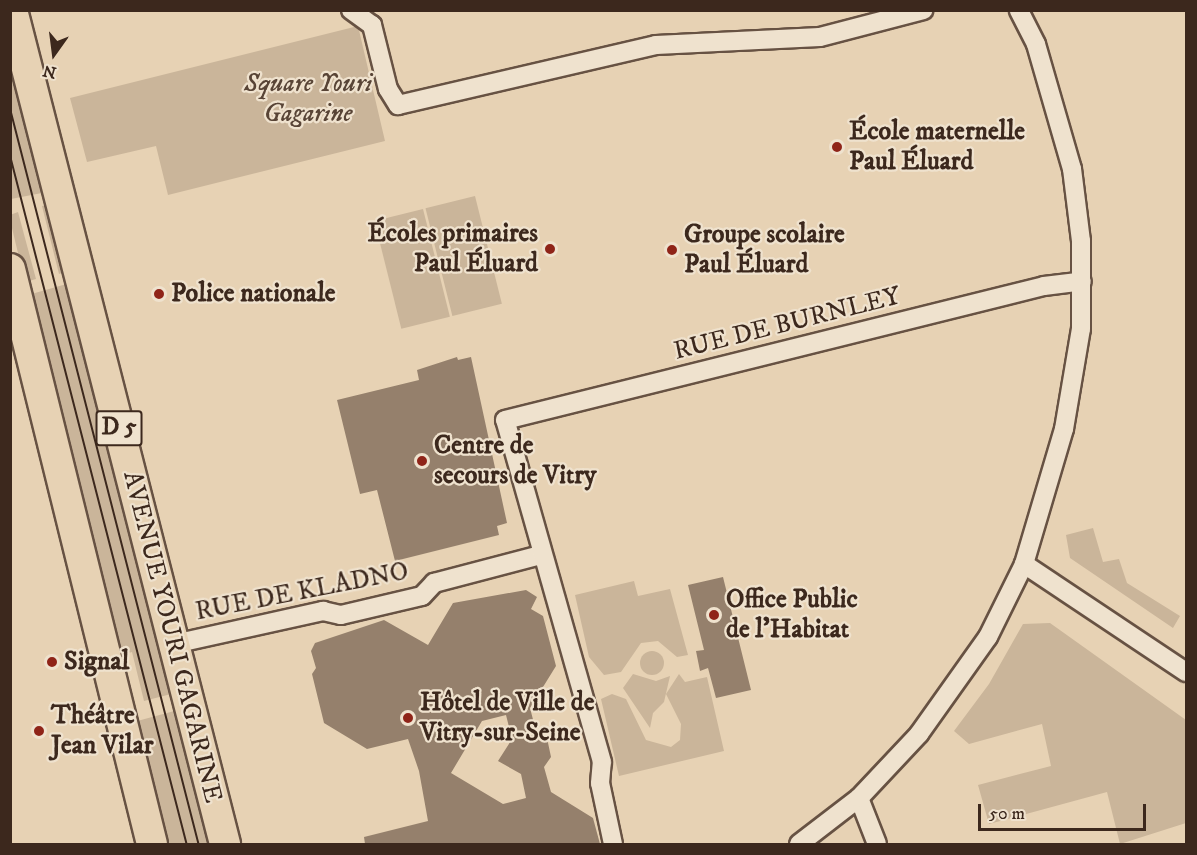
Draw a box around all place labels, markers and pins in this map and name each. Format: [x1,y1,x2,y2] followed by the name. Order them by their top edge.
[849,116,1025,178] place label: École maternelle Paul Éluard
[830,140,844,154] marker: École maternelle Paul Éluard
[367,218,538,280] place label: Écoles primaires Paul Éluard
[684,219,845,280] place label: Groupe scolaire Paul Éluard
[543,242,557,256] marker: Écoles primaires Paul Éluard
[665,243,679,257] marker: Groupe scolaire Paul Éluard
[171,278,336,310] place label: Police nationale
[152,287,166,301] marker: Police nationale
[434,430,596,491] place label: Centre de secours de Vitry
[415,454,429,468] marker: Centre de secours de Vitry
[726,584,858,646] place label: Office Public de l'Habitat
[707,608,721,622] marker: Office Public de l'Habitat
[64,646,129,678] place label: Signal
[45,655,59,669] marker: Signal
[420,687,594,748] place label: Hôtel de Ville de Vitry-sur-Seine
[51,700,153,762] place label: Théâtre Jean Vilar
[401,711,415,725] marker: Hôtel de Ville de Vitry-sur-Seine
[32,724,46,738] marker: Théâtre Jean Vilar

